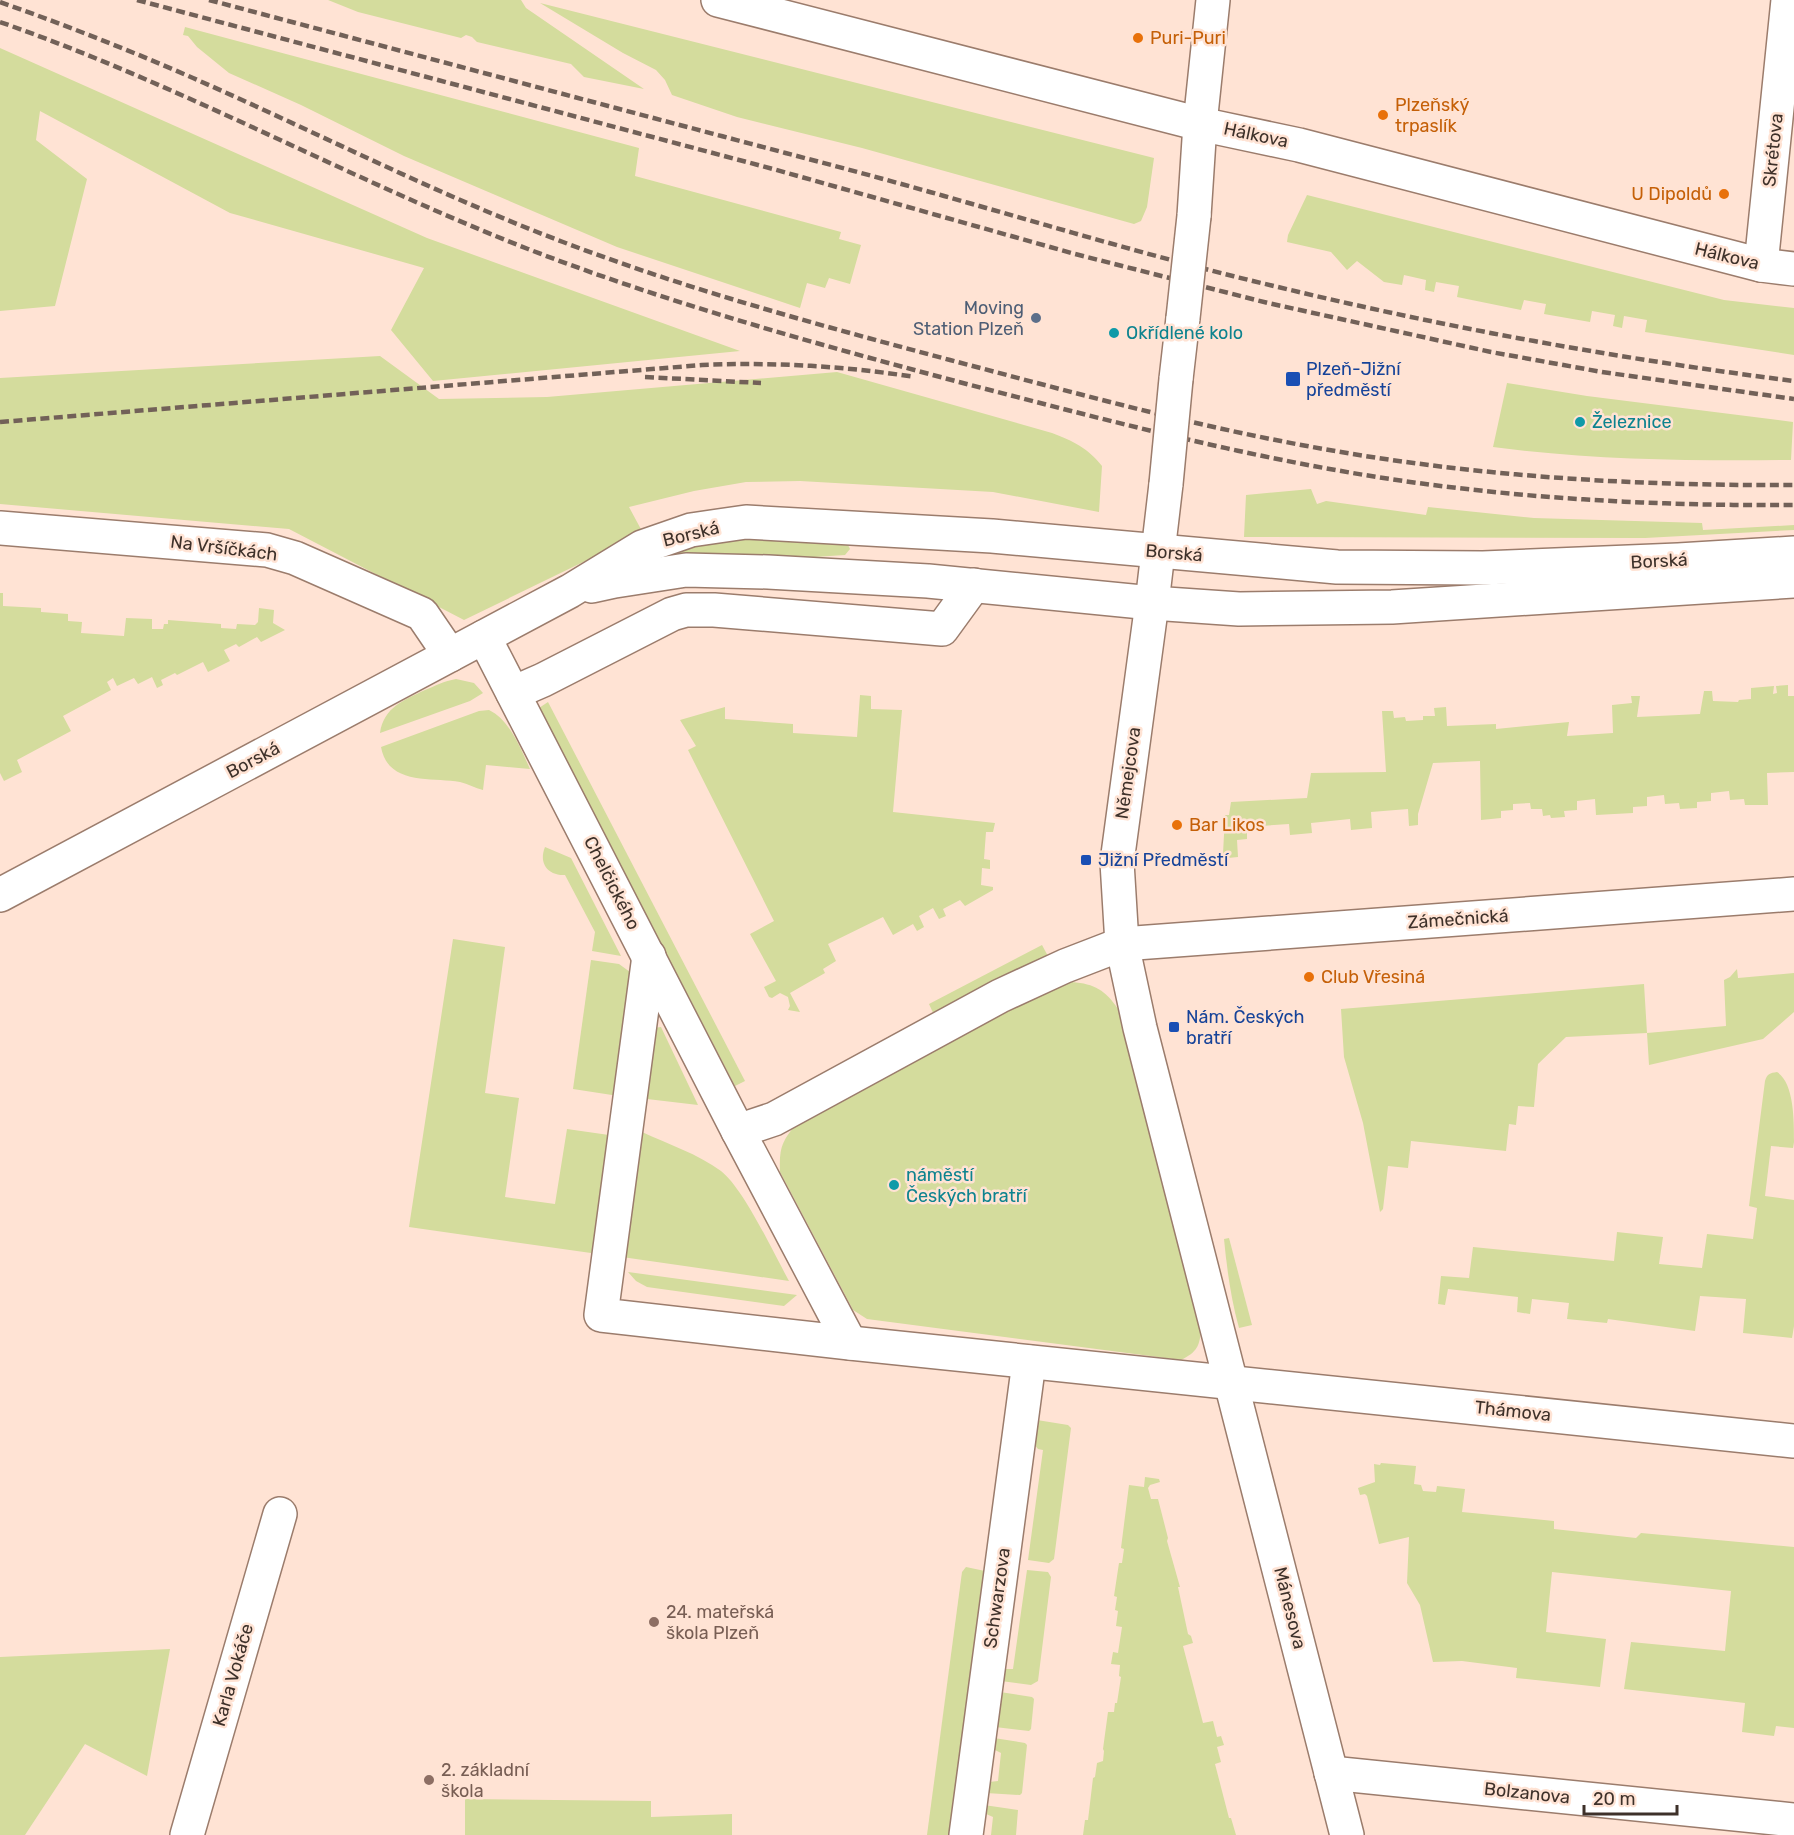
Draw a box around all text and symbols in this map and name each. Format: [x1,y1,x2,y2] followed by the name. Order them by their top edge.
[1150,27,1226,49] place label: Puri-Puri
[1131,31,1145,45] marker: Puri-Puri
[1395,94,1469,137] place label: Plzeňský trpaslík
[1376,108,1390,122] marker: Plzeňský trpaslík
[1758,112,1788,188] street label: Skrétova
[1222,117,1290,153] street label: Hálkova
[1631,183,1712,205] place label: U Dipoldů
[1717,187,1731,201] marker: U Dipoldů
[1693,237,1761,275] street label: Hálkova
[913,297,1024,340] place label: Moving Station Plzeň
[1029,311,1043,325] marker: Moving Station Plzeň
[1126,322,1243,344] place label: Okřídlené kolo
[1107,326,1121,340] marker: Okřídlené kolo
[1306,358,1402,401] place label: Plzeň-Jižní předměstí
[1284,370,1302,388] marker: Plzeň-Jižní předměstí
[1592,411,1671,433] place label: Železnice
[1573,415,1587,429] marker: Železnice
[660,516,722,552] street label: Borská
[169,531,279,565] street label: Na Vršíčkách
[1144,540,1204,566] street label: Borská
[1630,549,1688,573] street label: Borská
[1111,726,1145,820] street label: Němejcova
[222,737,284,783] street label: Borská
[1189,814,1265,836] place label: Bar Likos
[1170,818,1184,832] marker: Bar Likos
[579,833,645,933] street label: Chelčického
[1098,849,1230,871] place label: Jižní Předměstí
[1079,853,1093,867] marker: Jižní Předměstí
[1407,905,1509,933] street label: Zámečnická
[1321,966,1425,988] place label: Club Vřesiná
[1302,970,1316,984] marker: Club Vřesiná
[1186,1006,1304,1049] place label: Nám. Českých bratří
[1167,1020,1181,1034] marker: Nám. Českých bratří
[906,1164,1029,1207] place label: náměstí Českých bratří
[887,1178,901,1192] marker: náměstí Českých bratří
[1474,1396,1552,1426] street label: Thámova
[979,1546,1015,1650] street label: Schwarzova
[1269,1565,1311,1651] street label: Mánesova
[666,1601,774,1644] place label: 24. mateřská škola Plzeň
[647,1615,661,1629] marker: 24. mateřská škola Plzeň
[208,1621,258,1729] street label: Karla Vokáče
[441,1759,531,1802] place label: 2. základní škola
[422,1773,436,1787] marker: 2. základní škola
[1483,1778,1571,1808] street label: Bolzanova
[1584,1778,1677,1816] scale bar
[1593,1788,1635,1810] text: 20 m

